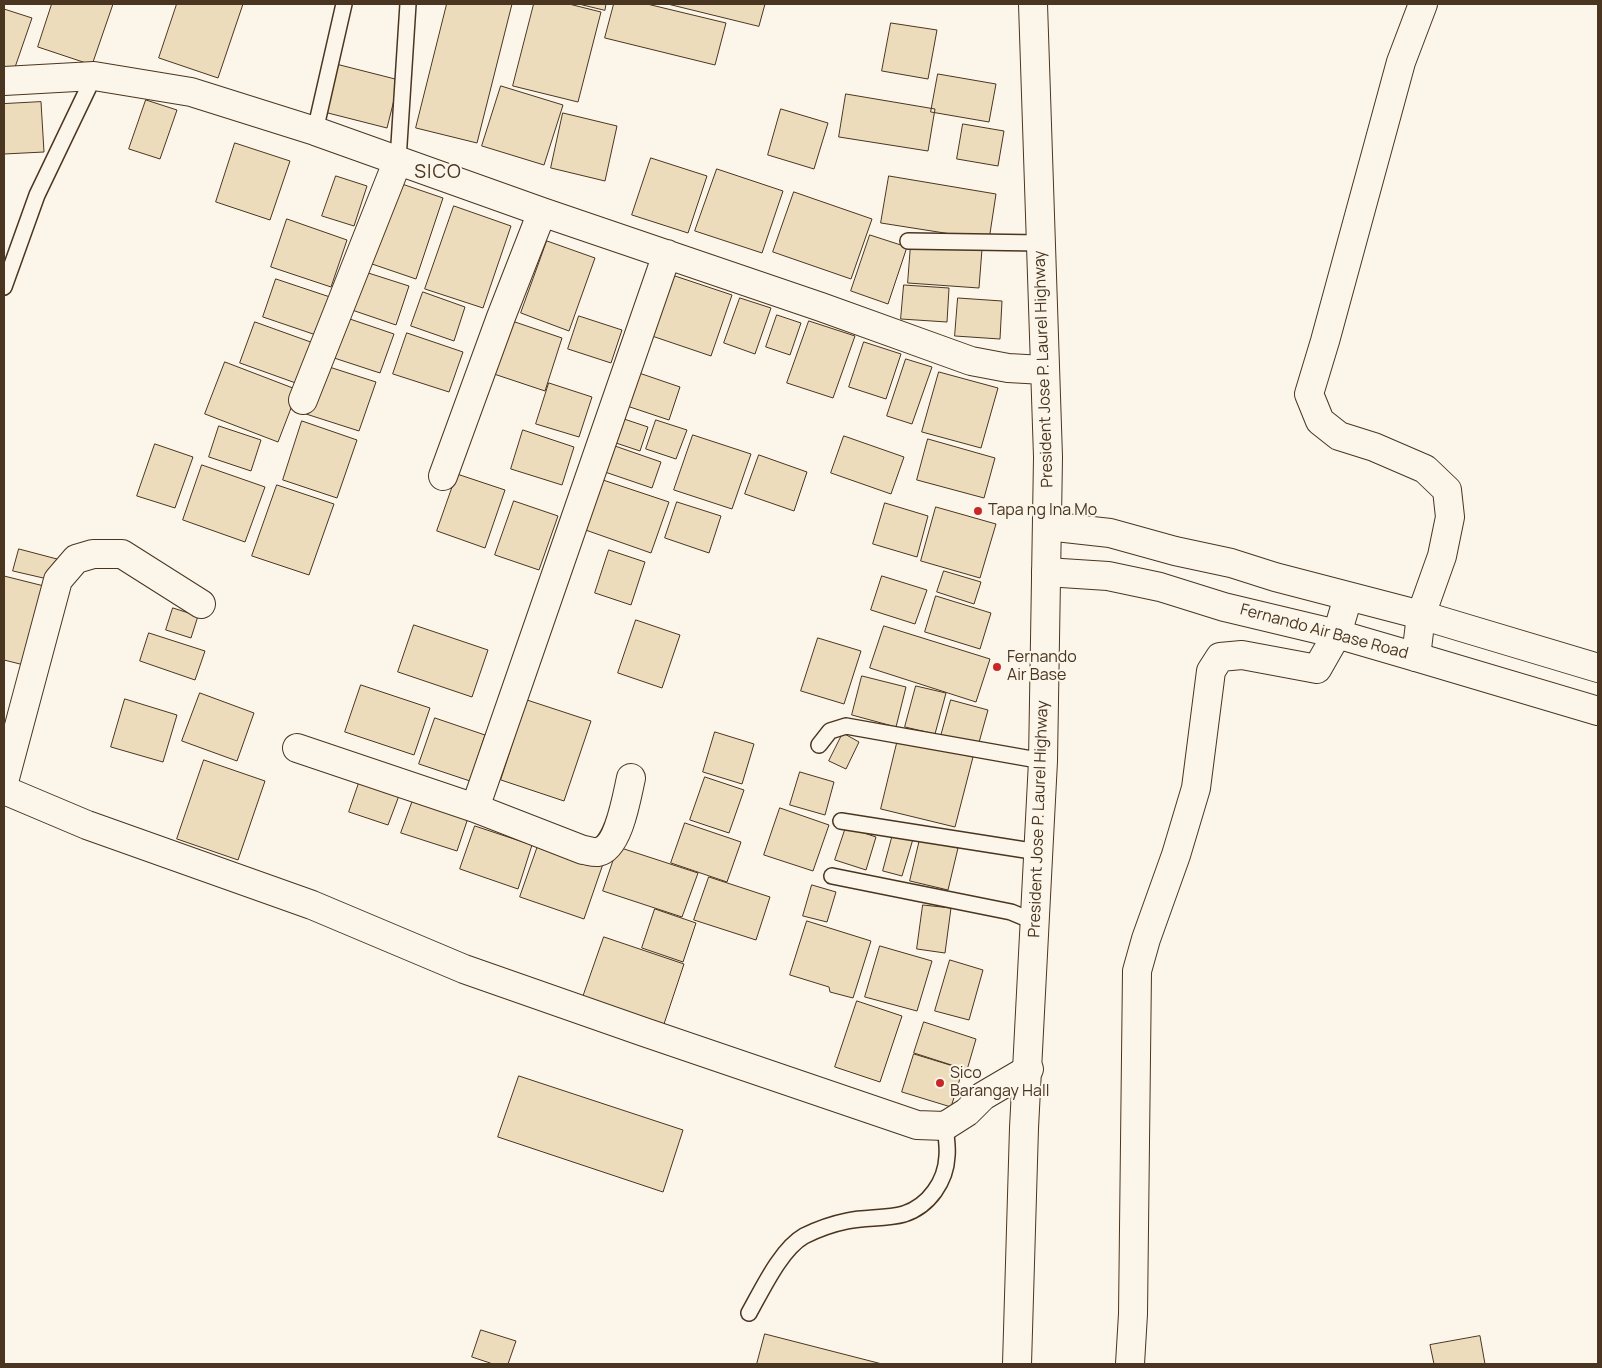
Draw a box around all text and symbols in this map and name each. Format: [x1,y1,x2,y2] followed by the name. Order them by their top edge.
[414,162,462,184] district label: SICO
[1030,250,1058,488] street label: President Jose P. Laurel Highway
[988,501,1097,521] place label: Tapa ng Ina Mo
[972,505,984,517] marker: Tapa ng Ina Mo
[1238,600,1410,664] street label: Fernando Air Base Road
[1007,648,1077,686] place label: Fernando Air Base
[991,661,1003,673] marker: Fernando Air Base
[1025,700,1053,938] street label: President Jose P. Laurel Highway
[950,1064,1049,1102] place label: Sico Barangay Hall
[934,1077,946,1089] marker: Sico Barangay Hall

